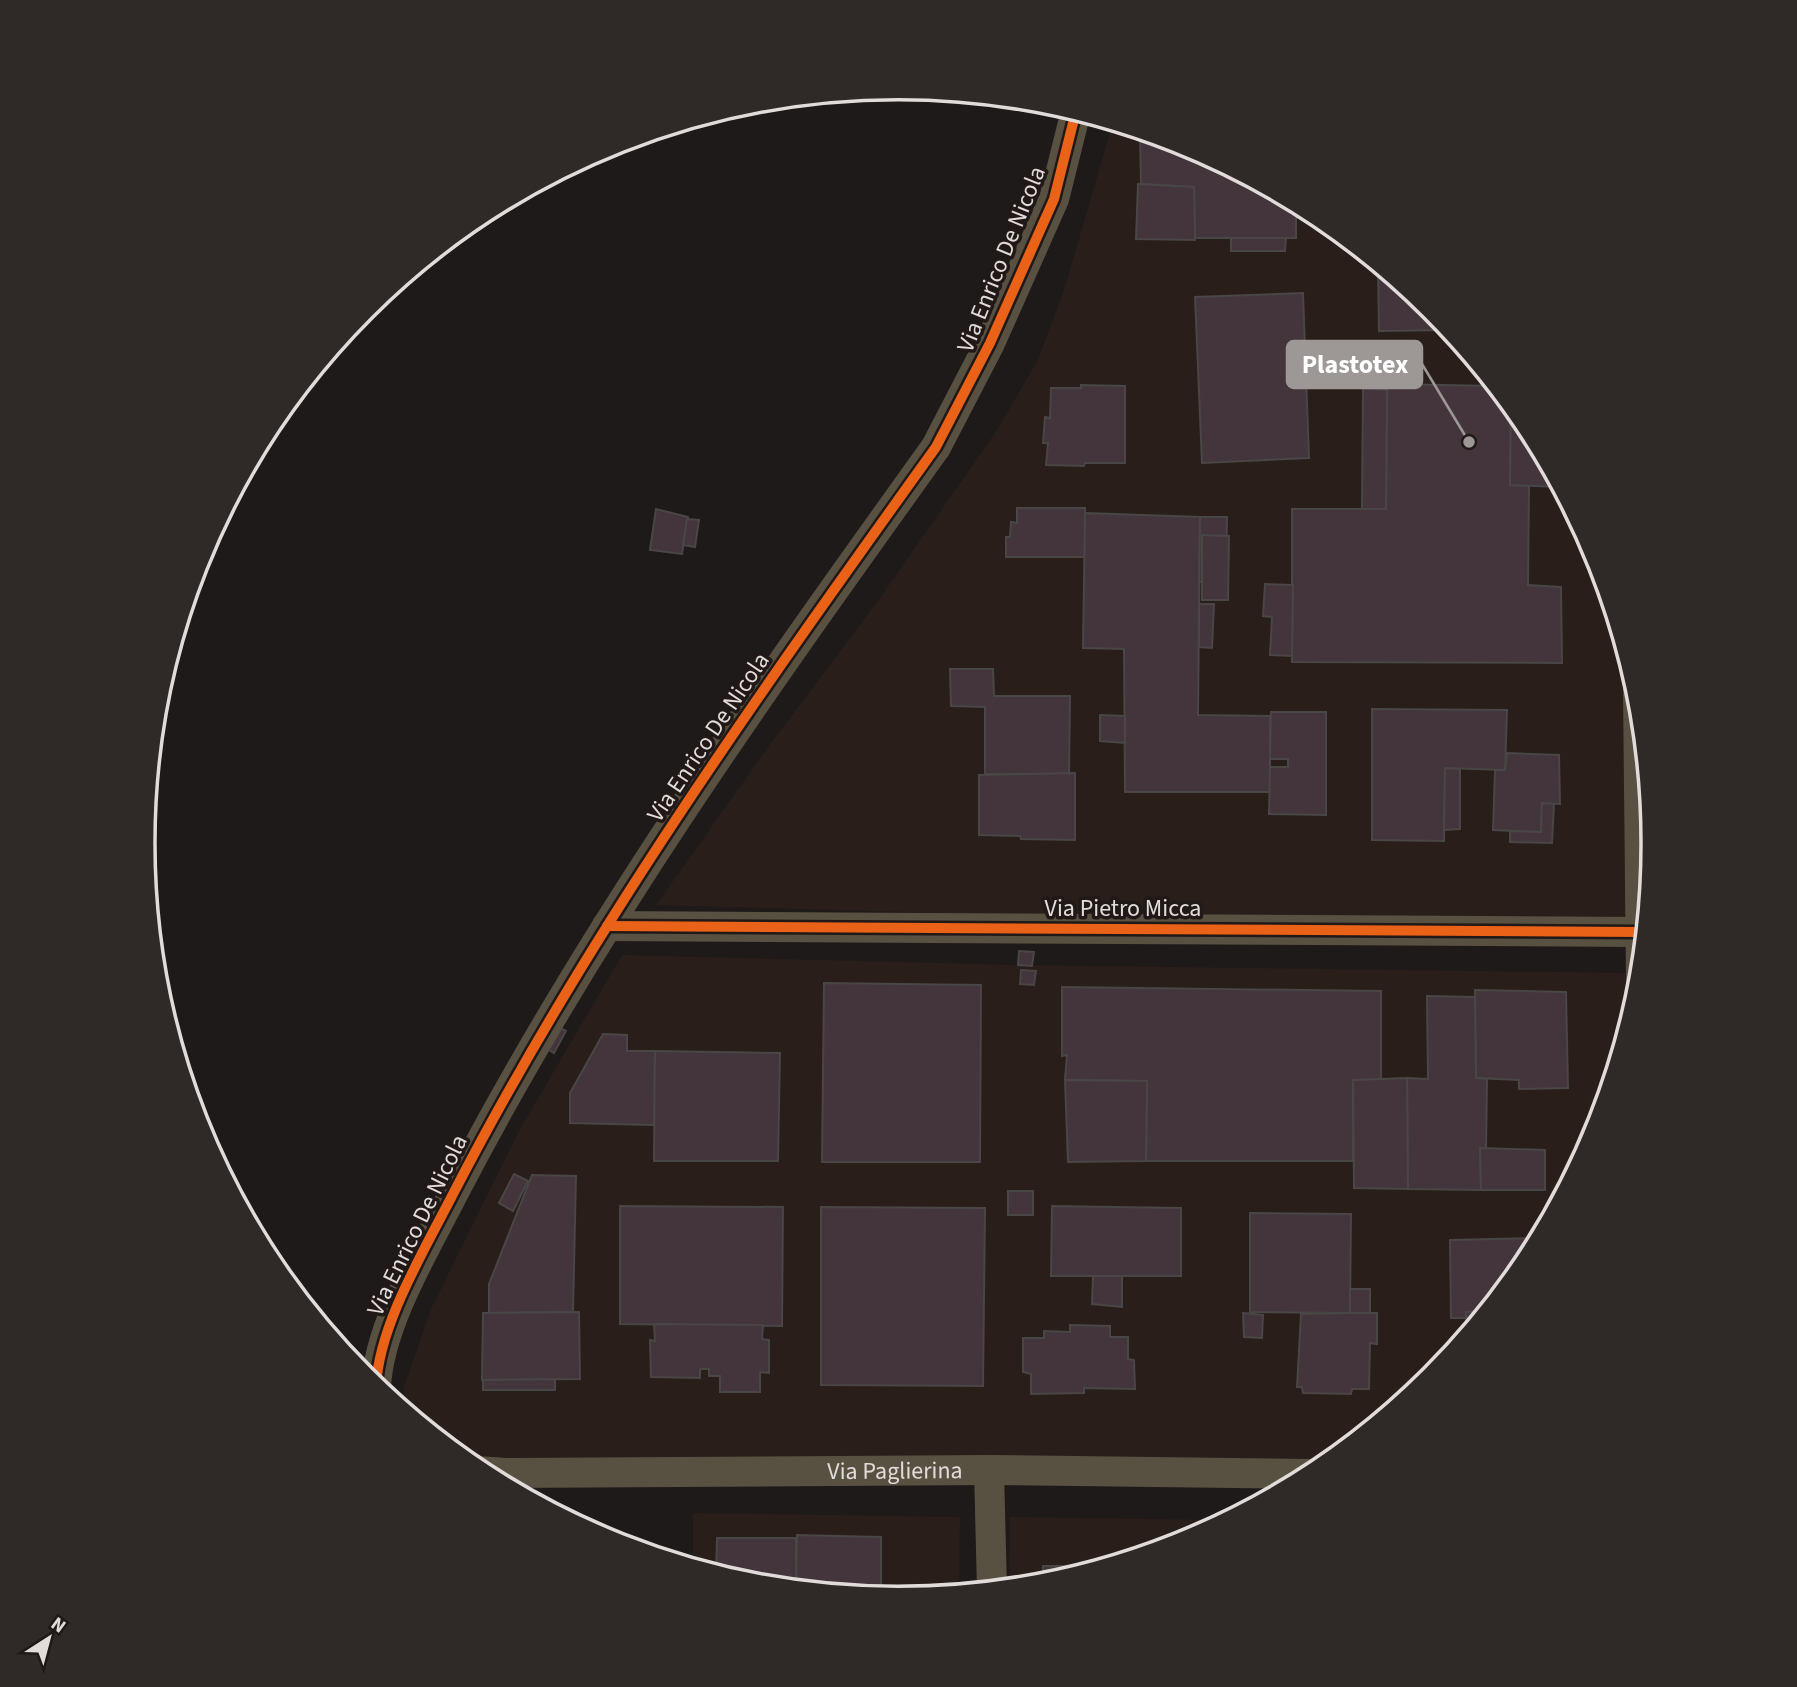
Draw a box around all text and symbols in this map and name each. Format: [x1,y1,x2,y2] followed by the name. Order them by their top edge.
[948,161,1055,358] street label: Via Enrico De Nicola
[1287,341,1422,388] callout: Plastotex
[1302,346,1408,383] text: Plastotex
[639,645,778,829] street label: Via Enrico De Nicola
[1045,891,1201,926] street label: Via Pietro Micca
[358,1129,477,1322] street label: Via Enrico De Nicola
[827,1453,963,1489] street label: Via Paglierina
[14,1603,84,1673] north arrow
[45,1611,71,1640] text: N

